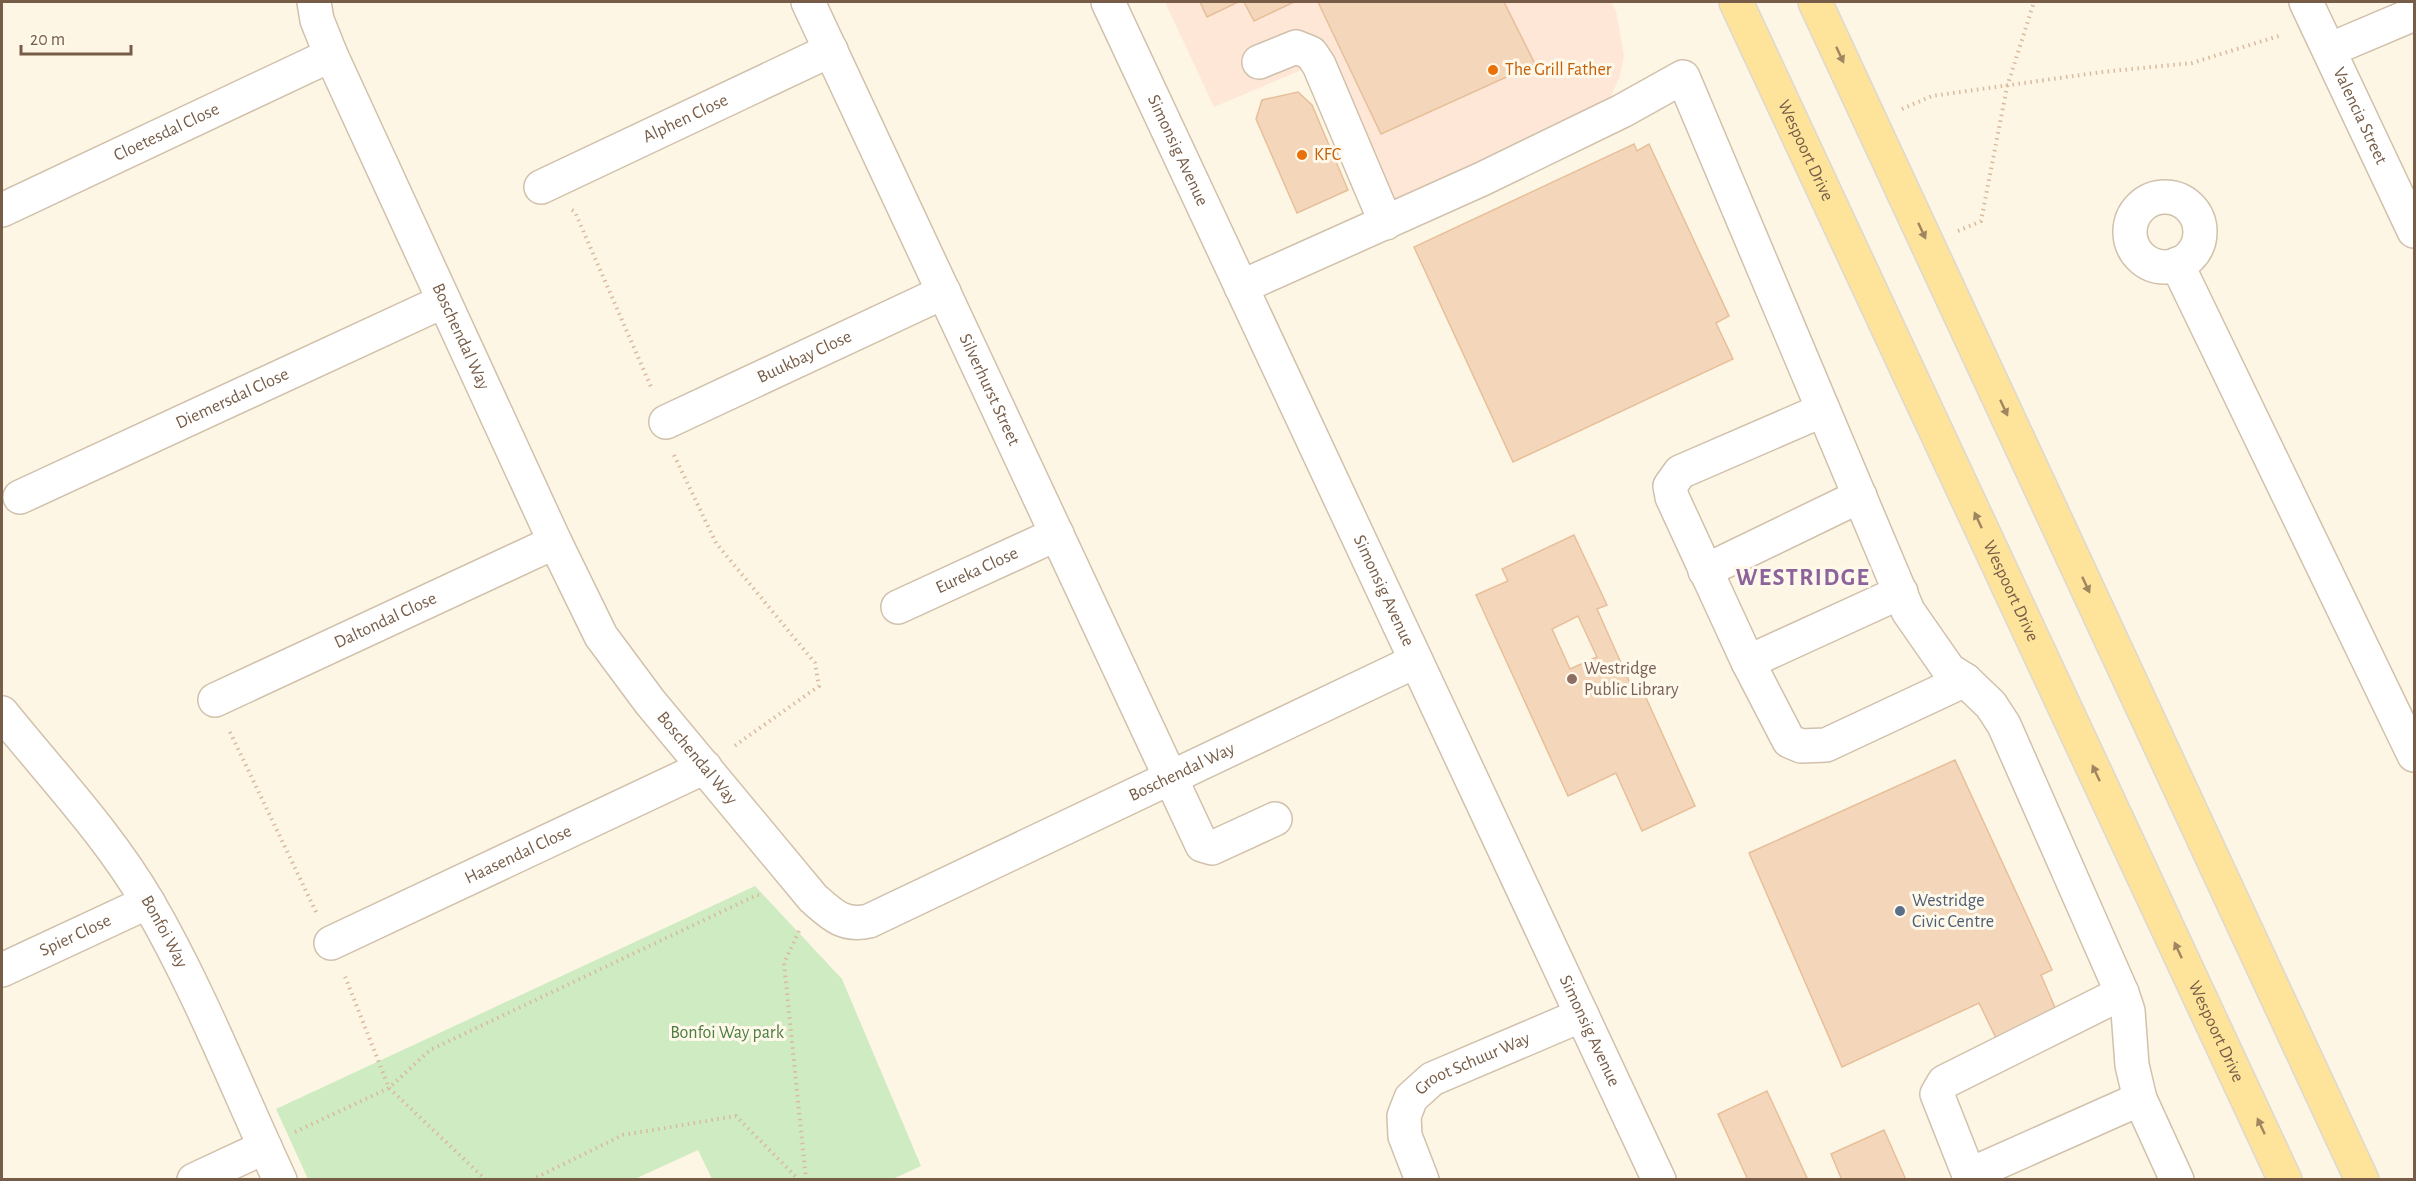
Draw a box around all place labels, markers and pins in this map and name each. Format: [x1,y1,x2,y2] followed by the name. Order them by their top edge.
[1505,61,1612,79] place label: The Grill Father
[1486,63,1500,77] marker: The Grill Father
[1314,146,1341,164] place label: KFC
[1295,148,1309,162] marker: KFC
[1584,660,1679,699] place label: Westridge Public Library
[1565,672,1579,686] marker: Westridge Public Library
[1912,892,1994,931] place label: Westridge Civic Centre
[1893,904,1907,918] marker: Westridge Civic Centre

